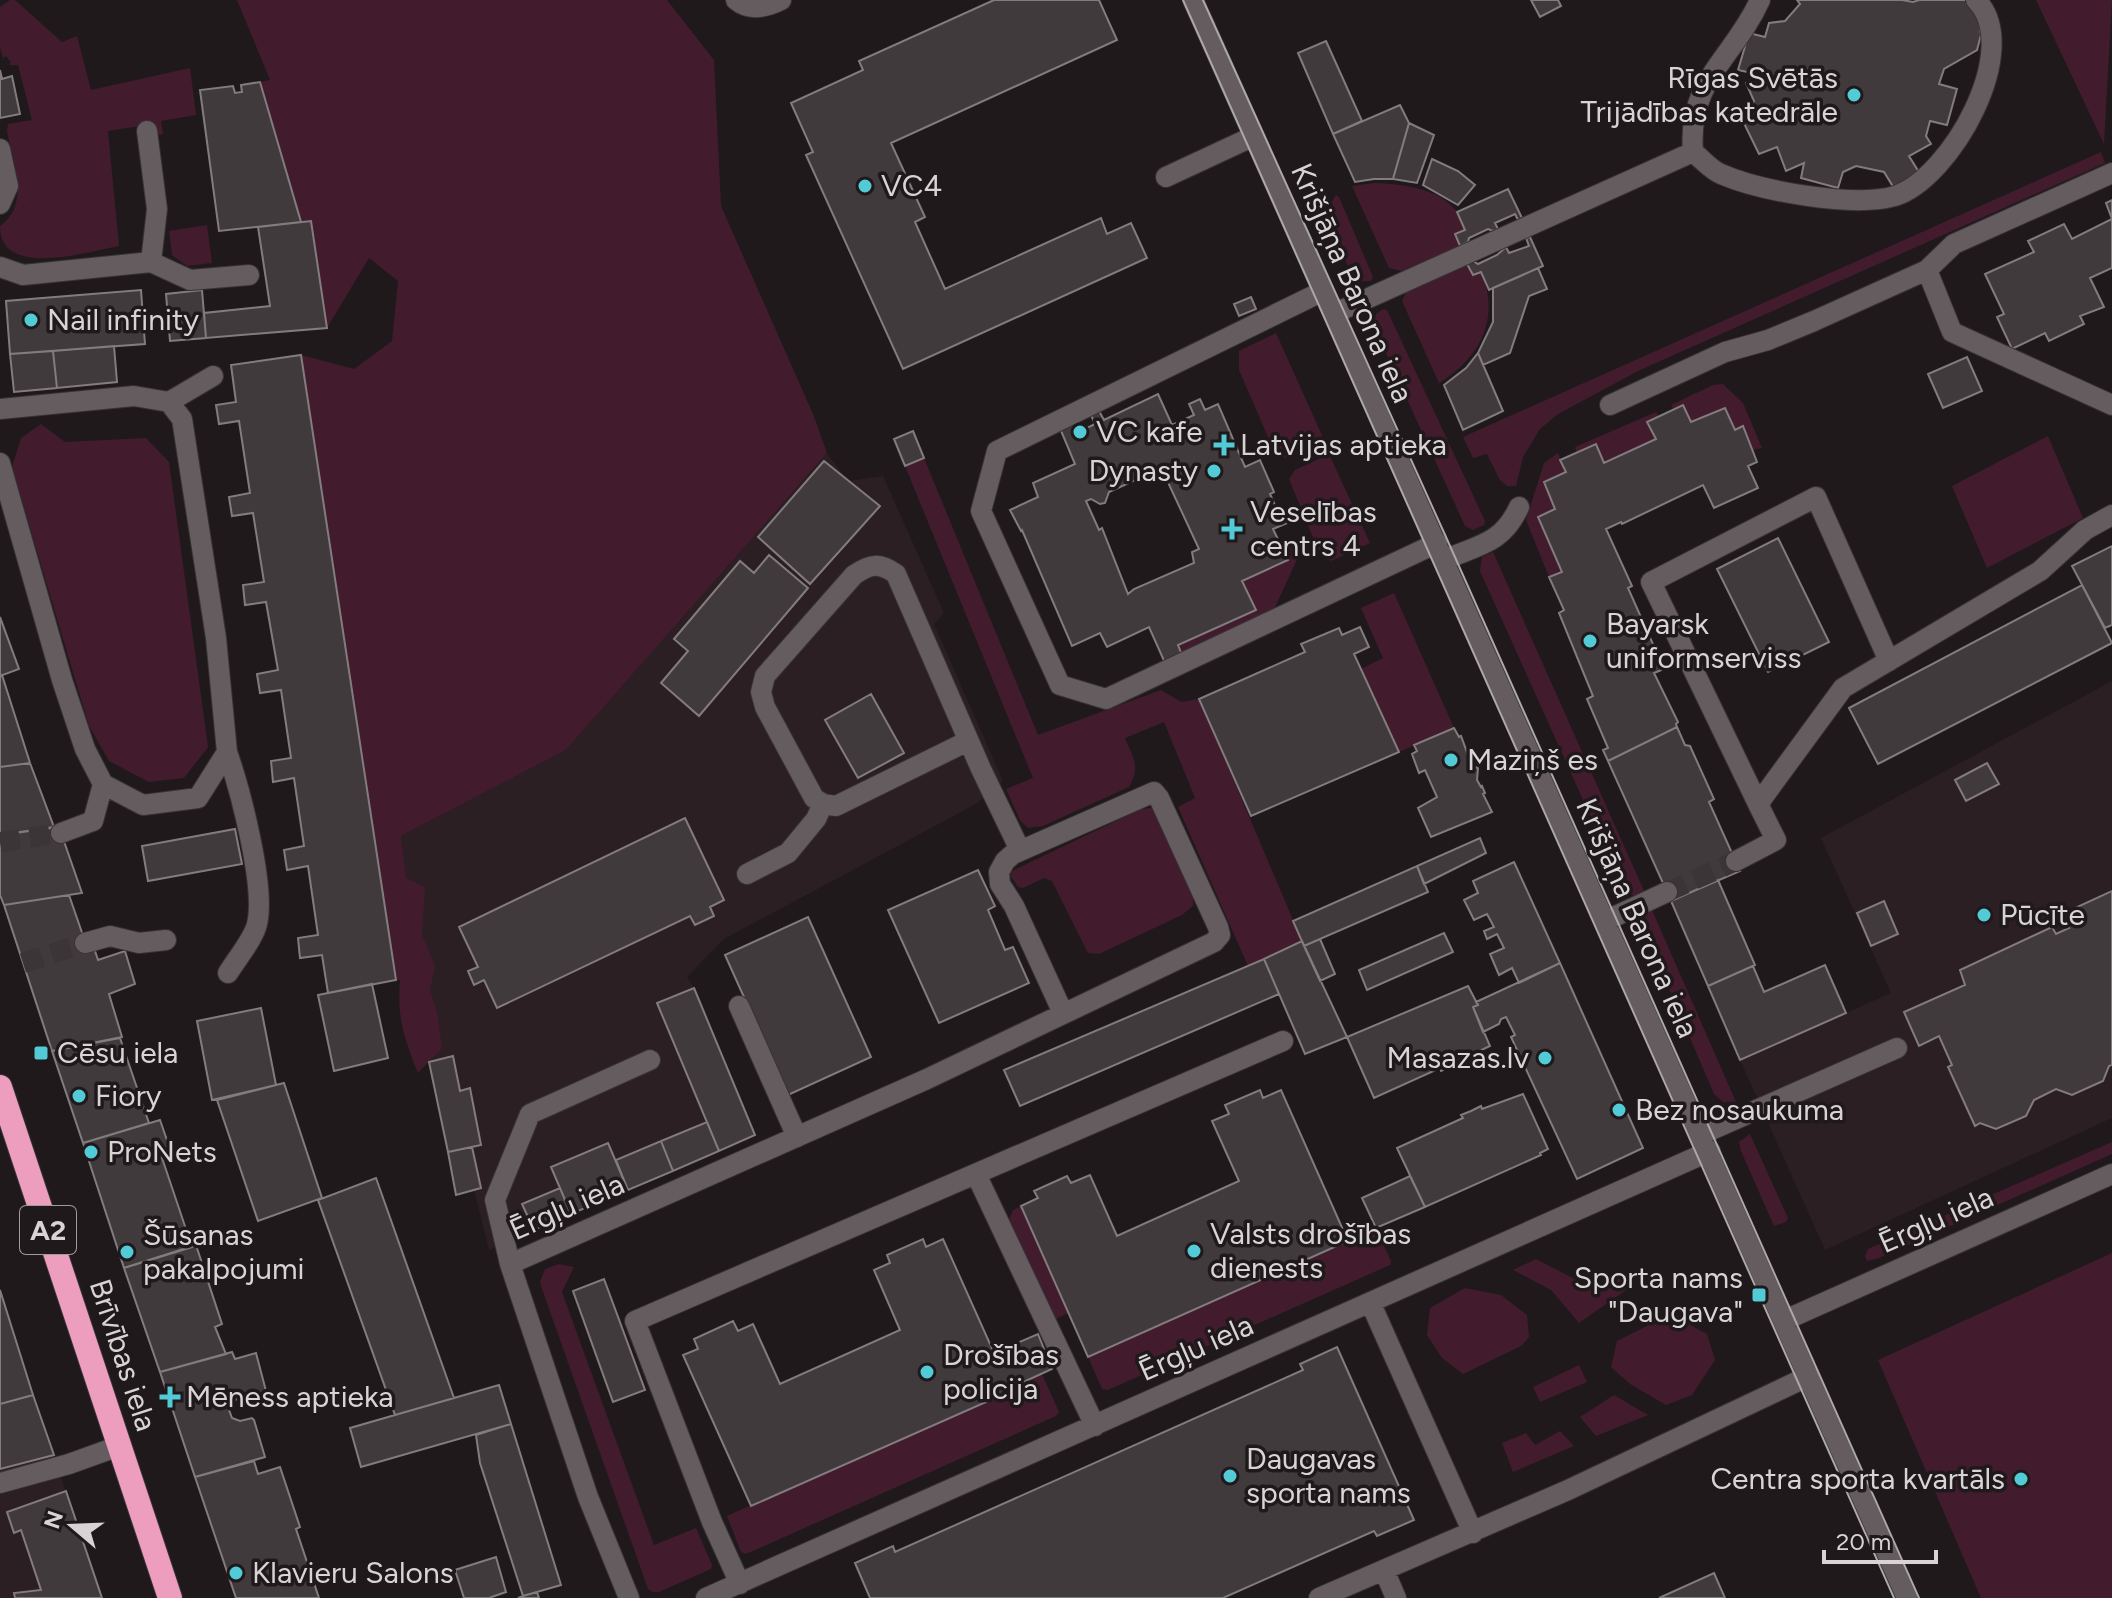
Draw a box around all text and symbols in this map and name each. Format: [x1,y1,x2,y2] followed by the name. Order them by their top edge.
[1580,59,1838,130] place label: Rīgas Svētās Trijādības katedrāle
[1845,86,1863,104] marker: Rīgas Svētās Trijādības katedrāle
[1283,157,1422,408] street label: Krišjāņa Barona iela
[881,167,942,204] place label: VC4
[856,177,874,195] marker: VC4
[47,301,199,338] place label: Nail infinity
[22,311,40,329] marker: Nail infinity
[1096,413,1203,450] place label: VC kafe
[1071,423,1089,441] marker: VC kafe
[1240,426,1447,463] place label: Latvijas aptieka
[1215,436,1233,454] marker: Latvijas aptieka
[1088,452,1198,489] place label: Dynasty
[1205,462,1223,480] marker: Dynasty
[1250,493,1377,564] place label: Veselības centrs 4
[1221,518,1243,540] marker: Veselības centrs 4
[1606,605,1802,676] place label: Bayarsk uniformserviss
[1581,632,1599,650] marker: Bayarsk uniformserviss
[1467,741,1598,778] place label: Maziņš es
[1442,751,1460,769] marker: Maziņš es
[1568,792,1707,1043] street label: Krišjāņa Barona iela
[2000,896,2085,933] place label: Pūcīte
[1975,906,1993,924] marker: Pūcīte
[57,1034,178,1071] place label: Cēsu iela
[1387,1039,1529,1076] place label: Masazas.lv
[32,1044,50,1062] marker: Cēsu iela
[1536,1049,1554,1067] marker: Masazas.lv
[95,1077,162,1114] place label: Fiory
[70,1087,88,1105] marker: Fiory
[1635,1091,1844,1128] place label: Bez nosaukuma
[1610,1101,1628,1119] marker: Bez nosaukuma
[107,1133,217,1170] place label: ProNets
[82,1143,100,1161] marker: ProNets
[504,1165,630,1248] street label: Ērgļu iela
[1873,1178,1999,1261] street label: Ērgļu iela
[20,1206,76,1254] road number: A2
[1210,1215,1411,1286] place label: Valsts drošības dienests
[143,1216,305,1287] place label: Šūsanas pakalpojumi
[1185,1242,1203,1260] marker: Valsts drošības dienests
[118,1243,136,1261] marker: Šūsanas pakalpojumi
[1574,1259,1743,1330] place label: Sporta nams "Daugava"
[82,1274,165,1435] street label: Brīvības iela
[1750,1286,1768,1304] marker: Sporta nams "Daugava"
[1133,1306,1259,1389] street label: Ērgļu iela
[943,1336,1059,1407] place label: Drošības policija
[918,1363,936,1381] marker: Drošības policija
[186,1378,394,1415] place label: Mēness aptieka
[161,1388,179,1406] marker: Mēness aptieka
[1246,1440,1411,1511] place label: Daugavas sporta nams
[1710,1460,2005,1497] place label: Centra sporta kvartāls
[1221,1467,1239,1485] marker: Daugavas sporta nams
[2012,1470,2030,1488] marker: Centra sporta kvartāls
[32,1486,112,1566] north arrow
[38,1507,69,1532] text: N
[1824,1514,1936,1564] scale bar
[1836,1527,1891,1556] text: 20 m
[252,1554,454,1591] place label: Klavieru Salons
[227,1564,245,1582] marker: Klavieru Salons

